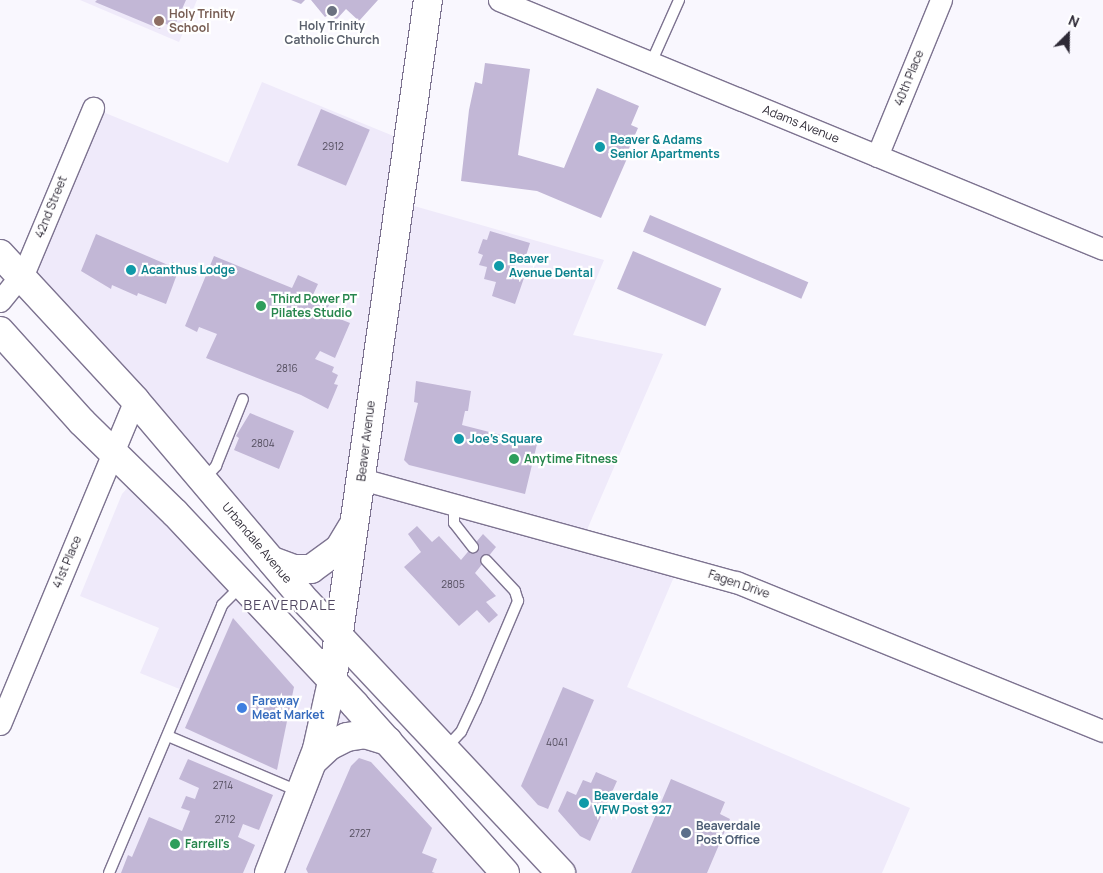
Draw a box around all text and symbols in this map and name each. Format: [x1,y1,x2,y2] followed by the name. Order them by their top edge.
[326,5,338,17] marker: Holy Trinity Catholic Church
[169,7,235,35] place label: Holy Trinity School
[1043,10,1093,60] north arrow
[1066,10,1082,31] text: N
[153,15,165,27] marker: Holy Trinity School
[285,19,379,47] place label: Holy Trinity Catholic Church
[891,48,927,108] street label: 40th Place
[761,102,841,146] street label: Adams Avenue
[610,133,720,161] place label: Beaver & Adams Senior Apartments
[322,141,344,153] house number: 2912
[594,141,606,153] marker: Beaver & Adams Senior Apartments
[32,174,70,240] street label: 42nd Street
[509,252,593,280] place label: Beaver Avenue Dental
[493,260,505,272] marker: Beaver Avenue Dental
[141,263,235,277] place label: Acanthus Lodge
[125,264,137,276] marker: Acanthus Lodge
[271,292,357,320] place label: Third Power PT Pilates Studio
[255,300,267,312] marker: Third Power PT Pilates Studio
[276,363,298,375] house number: 2816
[354,400,378,482] street label: Beaver Avenue
[469,432,542,446] place label: Joe's Square
[453,433,465,445] marker: Joe's Square
[251,438,275,450] house number: 2804
[524,452,618,466] place label: Anytime Fitness
[508,453,520,465] marker: Anytime Fitness
[219,500,295,586] street label: Urbandale Avenue
[50,534,84,590] street label: 41st Place
[706,567,772,601] street label: Fagen Drive
[441,579,465,591] house number: 2805
[242,597,338,613] district label: BEAVERDALE
[252,694,325,722] place label: Fareway Meat Market
[236,702,248,714] marker: Fareway Meat Market
[546,737,568,749] house number: 4041
[213,780,233,792] house number: 2714
[594,789,672,817] place label: Beaverdale VFW Post 927
[578,797,590,809] marker: Beaverdale VFW Post 927
[215,814,235,826] house number: 2712
[696,819,761,847] place label: Beaverdale Post Office
[680,827,692,839] marker: Beaverdale Post Office
[349,828,371,840] house number: 2727
[185,837,229,851] place label: Farrell's
[169,838,181,850] marker: Farrell's

